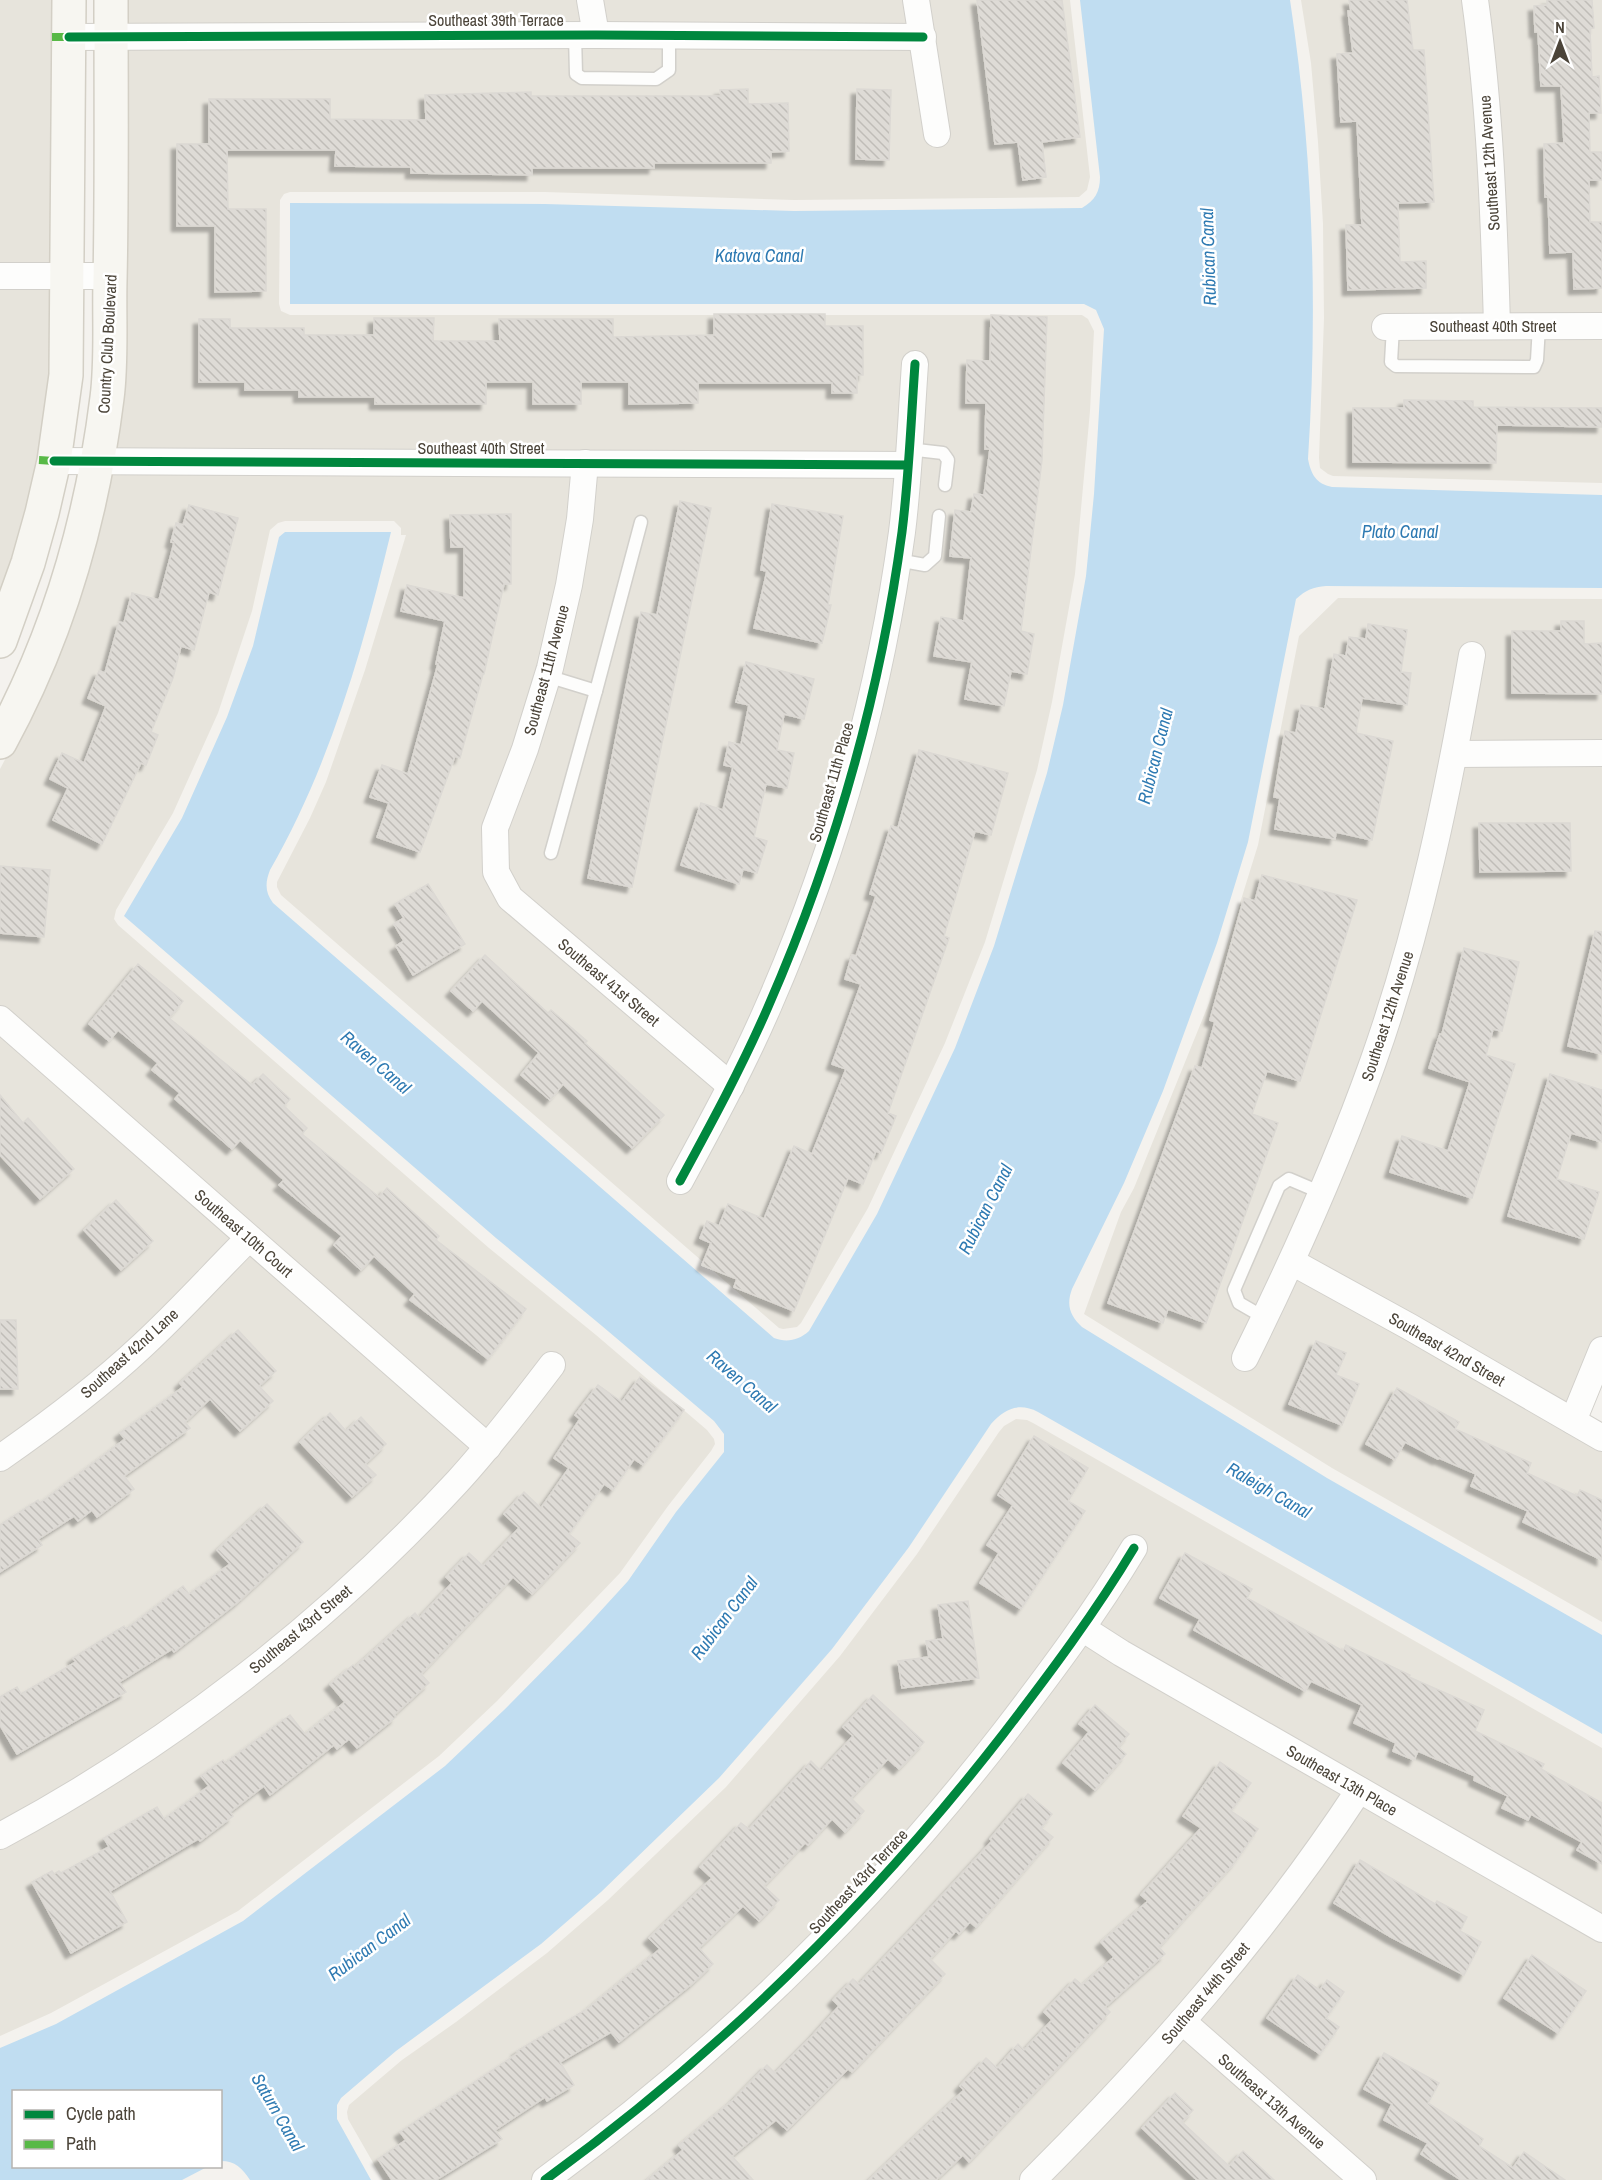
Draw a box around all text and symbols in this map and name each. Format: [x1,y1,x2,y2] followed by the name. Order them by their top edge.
[428,9,564,31] street label: Southeast 39th Terrace
[1530,12,1590,72] north arrow
[1555,16,1565,38] text: N
[1473,95,1505,231] street label: Southeast 12th Avenue
[1194,207,1222,306] water label: Rubican Canal
[715,243,804,268] water label: Katova Canal
[92,274,122,414] street label: Country Club Boulevard
[1430,315,1557,337] street label: Southeast 40th Street
[418,437,545,459] street label: Southeast 40th Street
[1362,519,1439,544] water label: Plato Canal
[518,602,574,738] street label: Southeast 11th Avenue
[1131,705,1179,806] water label: Rubican Canal
[803,719,859,845] street label: Southeast 11th Place
[554,933,665,1031] street label: Southeast 41st Street
[1356,948,1418,1084] street label: Southeast 12th Avenue
[336,1025,417,1100] water label: Raven Canal
[952,1159,1019,1258] water label: Rubican Canal
[190,1184,298,1282] street label: Southeast 10th Court
[75,1303,183,1403] street label: Southeast 42nd Lane
[1385,1307,1509,1391] street label: Southeast 42nd Street
[702,1344,783,1419] water label: Raven Canal
[1222,1456,1316,1525] water label: Raleigh Canal
[685,1571,764,1665] water label: Rubican Canal
[244,1579,356,1678] street label: Southeast 43rd Street
[1282,1739,1402,1821] street label: Southeast 13th Place
[804,1824,912,1938] street label: Southeast 43rd Terrace
[322,1907,416,1986] water label: Rubican Canal
[1156,1937,1254,2049] street label: Southeast 44th Street
[1214,2048,1330,2154] street label: Southeast 13th Avenue
[246,2068,311,2156] water label: Saturn Canal
[12,2090,222,2168] legend
[66,2101,136,2126] text: Cycle path
[66,2131,96,2156] text: Path

